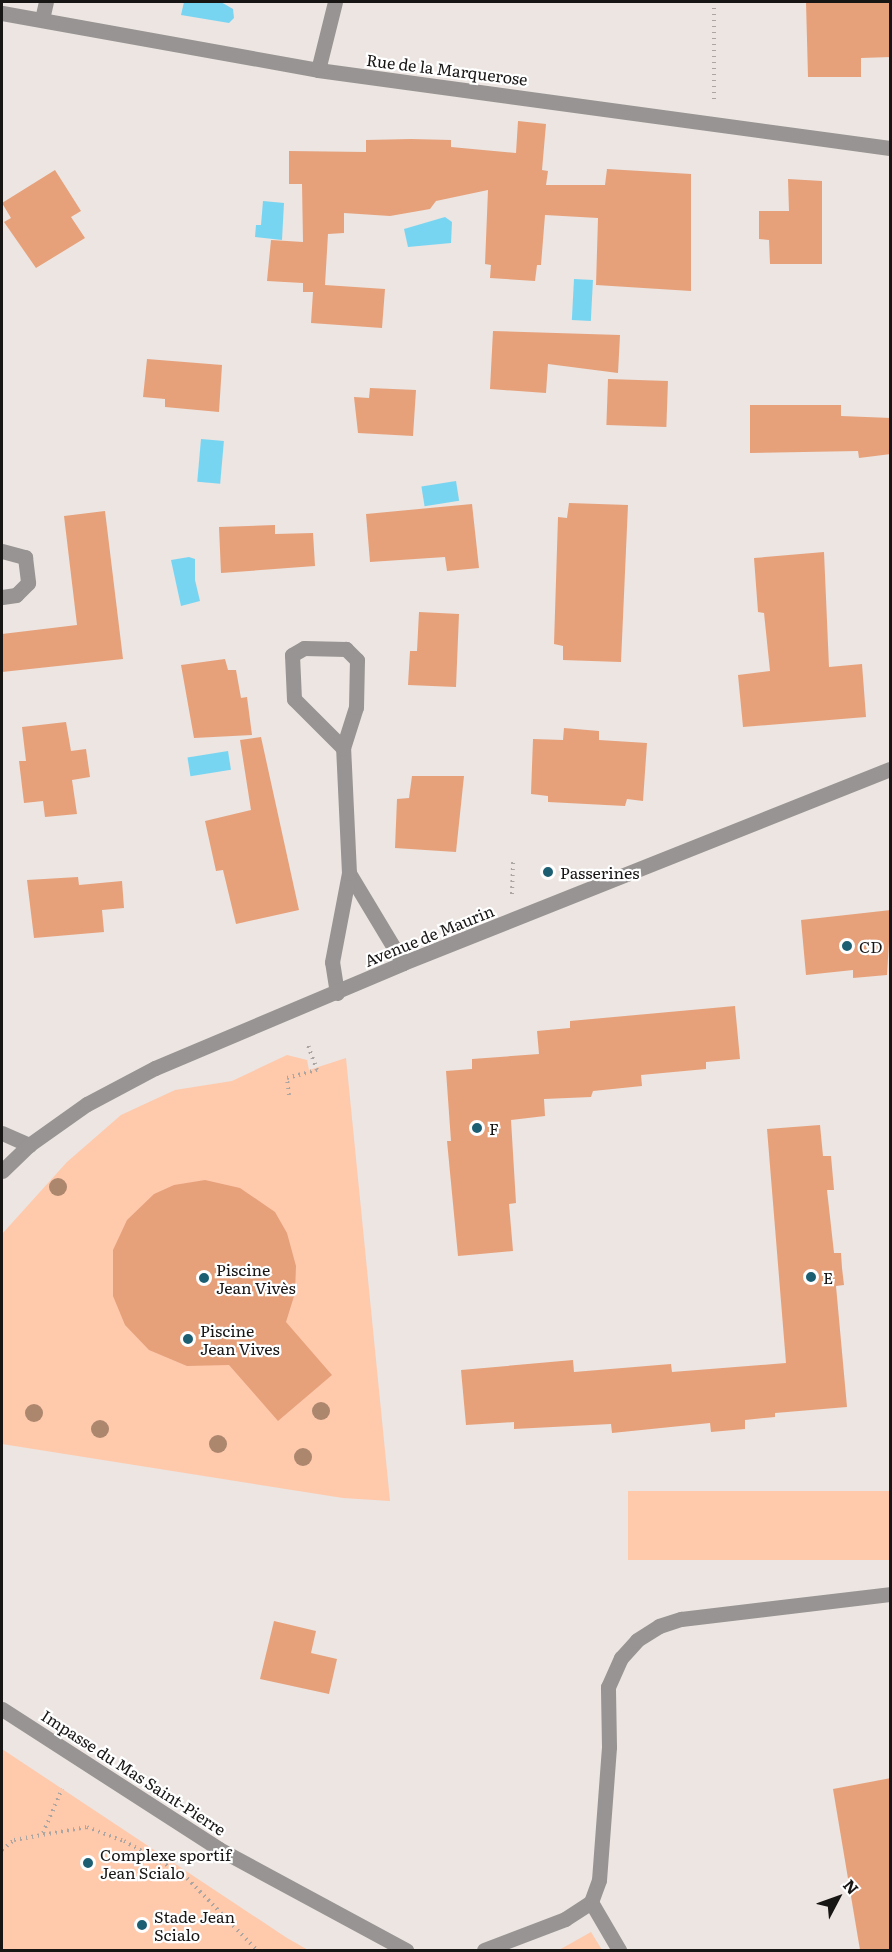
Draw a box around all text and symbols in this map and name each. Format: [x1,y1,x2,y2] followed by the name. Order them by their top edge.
[365,50,529,88] street label: Rue de la Marquerose
[560,862,639,882] place label: Passerines
[541,865,555,879] marker: Passerines
[361,900,497,970] street label: Avenue de Maurin
[859,936,882,956] place label: CD
[840,939,854,953] marker: CD
[489,1118,499,1138] place label: F
[470,1121,484,1135] marker: F
[216,1259,296,1297] place label: Piscine Jean Vivès
[823,1267,833,1287] place label: E
[804,1270,818,1284] marker: E
[197,1271,211,1285] marker: Piscine Jean Vivès
[200,1320,280,1358] place label: Piscine Jean Vives
[181,1332,195,1346] marker: Piscine Jean Vives
[38,1705,230,1839] street label: Impasse du Mas Saint-Pierre
[100,1844,231,1882] place label: Complexe sportif Jean Scialo
[81,1856,95,1870] marker: Complexe sportif Jean Scialo
[808,1868,868,1928] north arrow
[838,1873,865,1899] text: N
[154,1906,235,1944] place label: Stade Jean Scialo
[135,1918,149,1932] marker: Stade Jean Scialo

